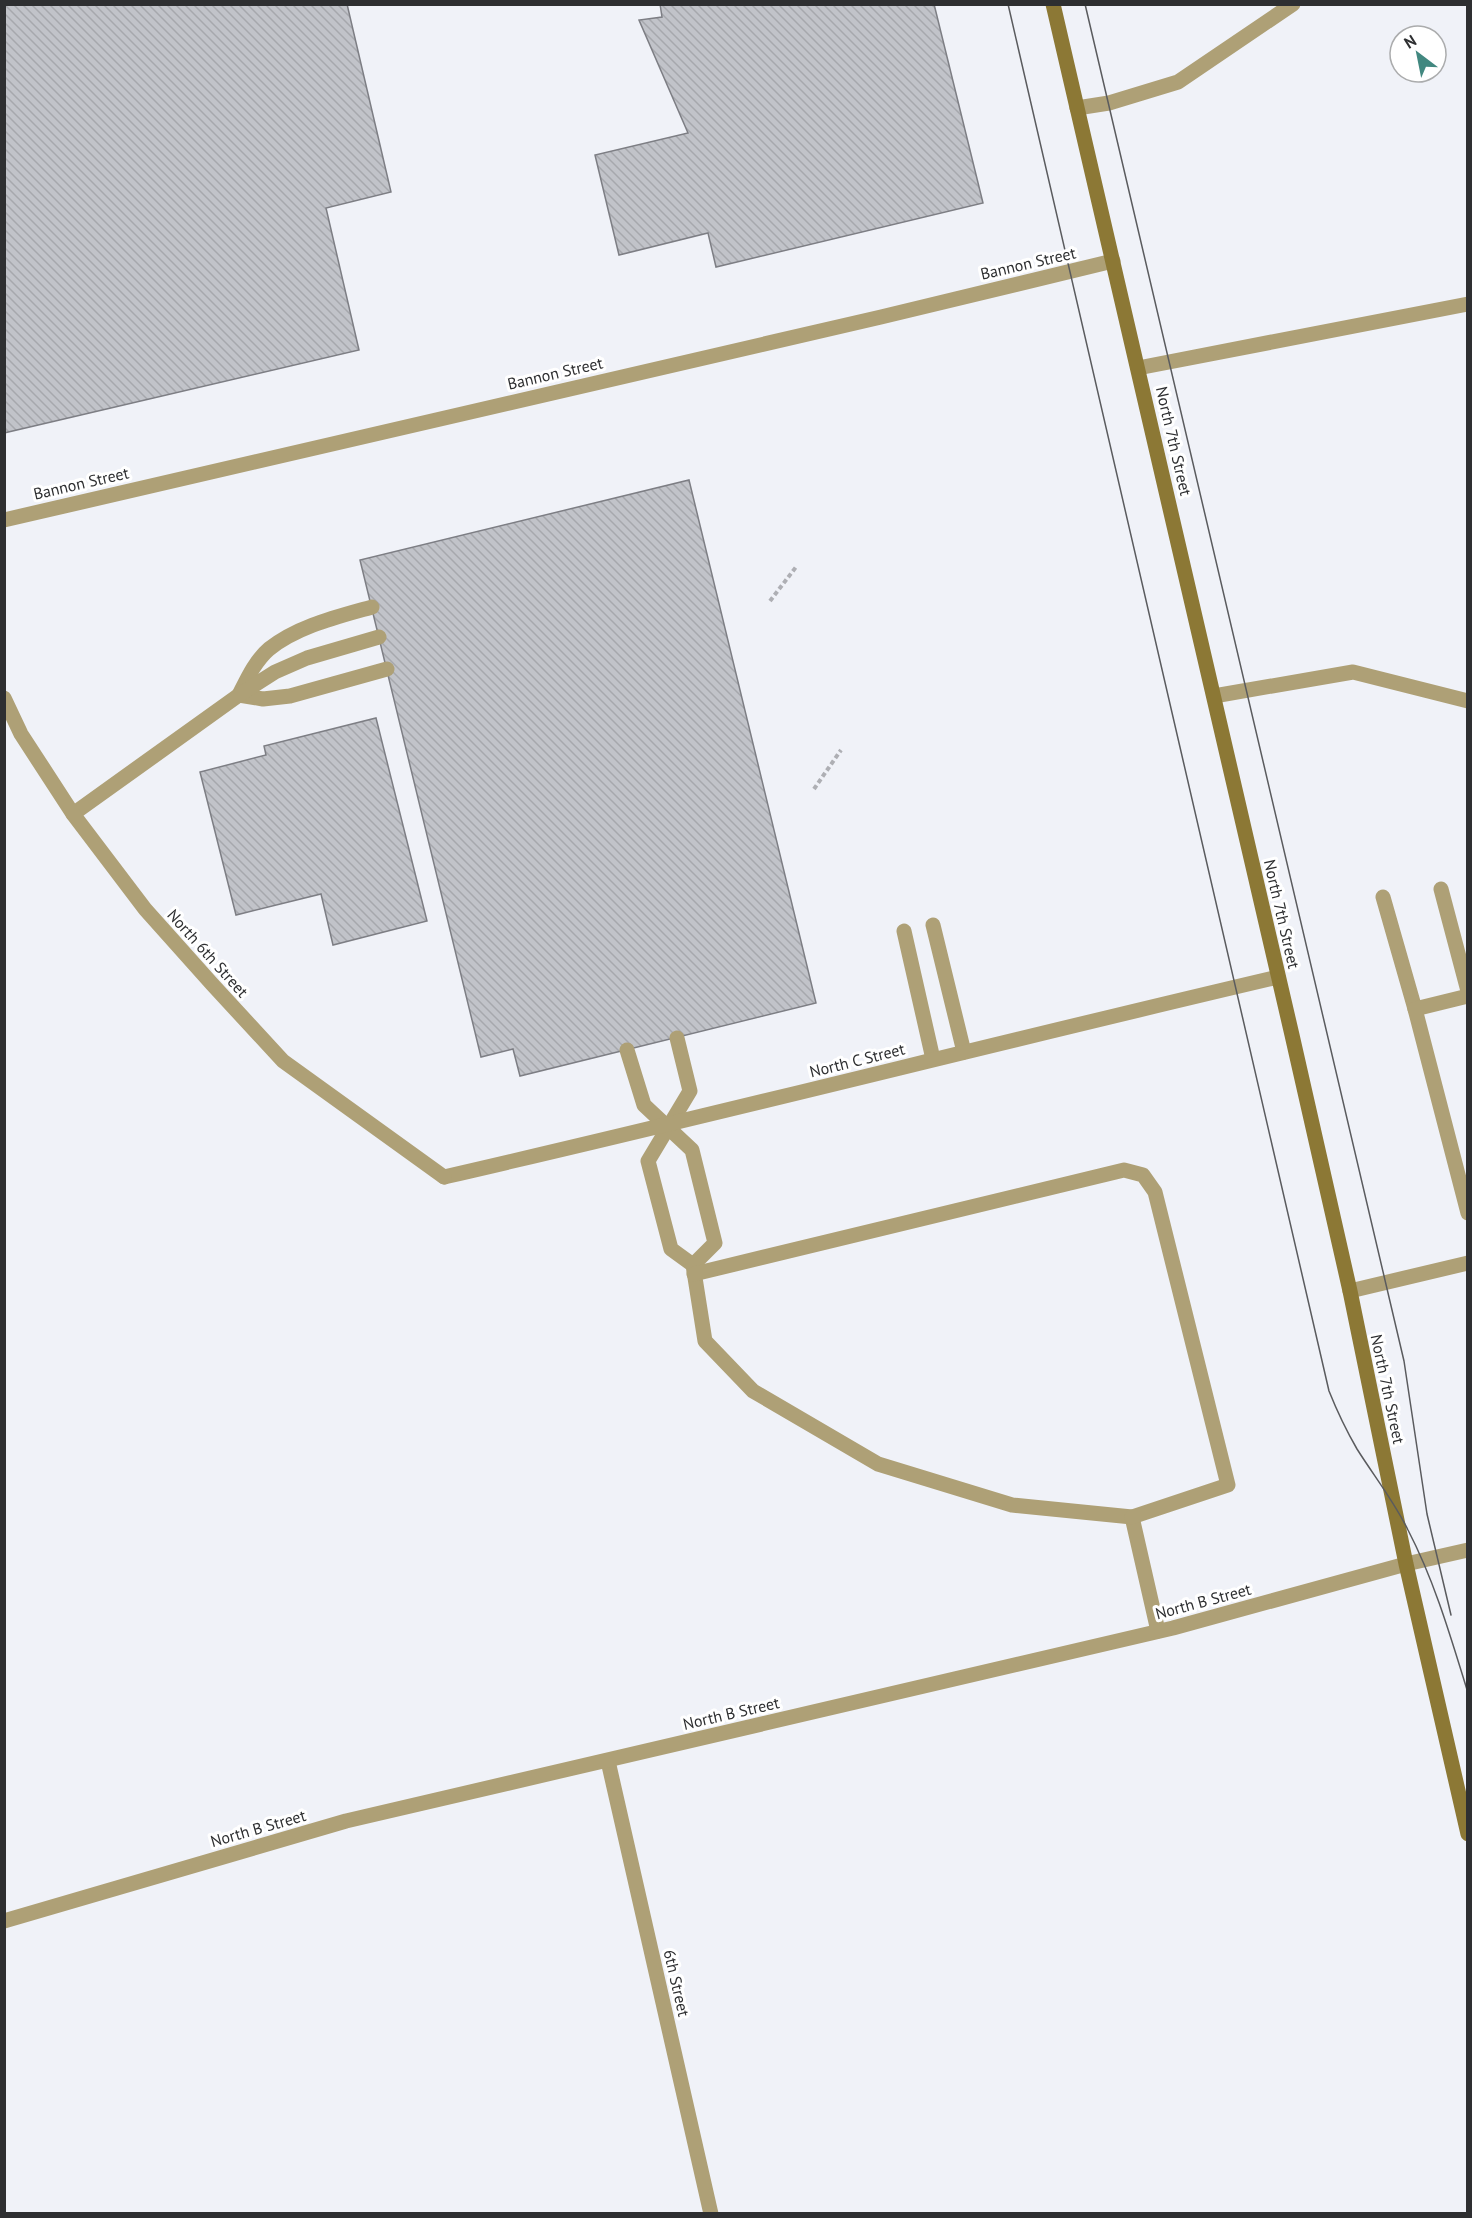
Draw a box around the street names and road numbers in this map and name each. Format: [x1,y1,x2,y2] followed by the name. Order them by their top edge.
[978,242,1078,284] street label: Bannon Street
[505,352,605,394] street label: Bannon Street
[1152,384,1196,498] street label: North 7th Street
[31,462,131,504] street label: Bannon Street
[1260,857,1304,971] street label: North 7th Street
[163,905,253,1002] street label: North 6th Street
[807,1038,907,1081] street label: North C Street
[1367,1332,1409,1446] street label: North 7th Street
[1153,1578,1254,1623] street label: North B Street
[681,1692,782,1734] street label: North B Street
[208,1805,308,1851] street label: North B Street
[660,1948,695,2019] street label: 6th Street

